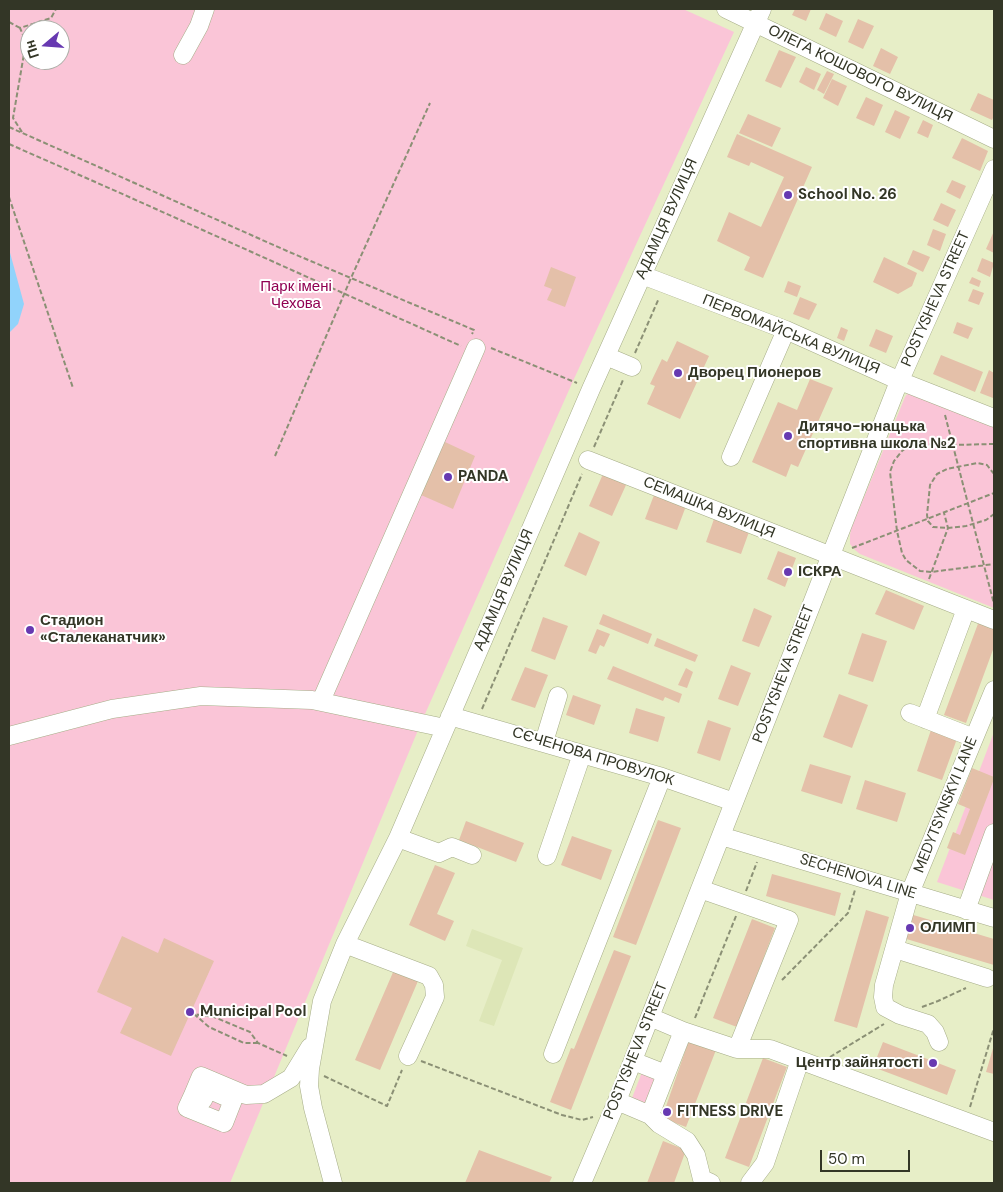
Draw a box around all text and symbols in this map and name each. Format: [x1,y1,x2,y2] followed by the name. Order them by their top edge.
[20,20,70,70] north arrow
[765,21,955,127] street label: ОЛЕГА КОШОВОГО ВУЛИЦЯ
[20,38,43,61] text: Пн
[632,156,702,282] street label: АДАМЦЯ ВУЛИЦЯ
[798,186,897,204] place label: School No. 26
[782,189,794,201] marker: School No. 26
[898,229,974,369] street label: POSTYSHEVA STREET
[260,278,332,313] park label: Парк імені Чехова
[700,291,882,379] street label: ПЕРВОМАЙСЬКА ВУЛИЦЯ
[688,364,821,382] place label: Дворец Пионеров
[672,367,684,379] marker: Дворец Пионеров
[798,418,956,453] place label: Дитячо-юнацька спортивна школа №2
[782,430,794,442] marker: Дитячо-юнацька спортивна школа №2
[458,468,508,486] place label: PANDA
[442,471,454,483] marker: PANDA
[640,473,778,543] street label: СЕМАШКА ВУЛИЦЯ
[470,527,538,653] street label: АДАМЦЯ ВУЛИЦЯ
[798,563,842,581] place label: ІСКРА
[782,566,794,578] marker: ІСКРА
[749,602,819,746] street label: POSTYSHEVA STREET
[40,612,166,647] place label: Стадион «Сталеканатчик»
[24,624,36,636] marker: Стадион «Сталеканатчик»
[510,724,676,790] street label: СЄЧЕНОВА ПРОВУЛОК
[910,734,982,876] street label: MEDYTSYNSKYI LANE
[798,851,918,903] street label: SECHENOVA LINE
[920,919,976,937] place label: ОЛИМП
[904,922,916,934] marker: ОЛИМП
[600,980,672,1122] street label: POSTYSHEVA STREET
[200,1003,306,1021] place label: Municipal Pool
[184,1006,196,1018] marker: Municipal Pool
[796,1054,923,1072] place label: Центр зайнятості
[927,1057,939,1069] marker: Центр зайнятості
[677,1103,783,1121] place label: FITNESS DRIVE
[661,1106,673,1118] marker: FITNESS DRIVE
[823,1140,913,1172] scale bar
[828,1149,865,1169] text: 50 m

